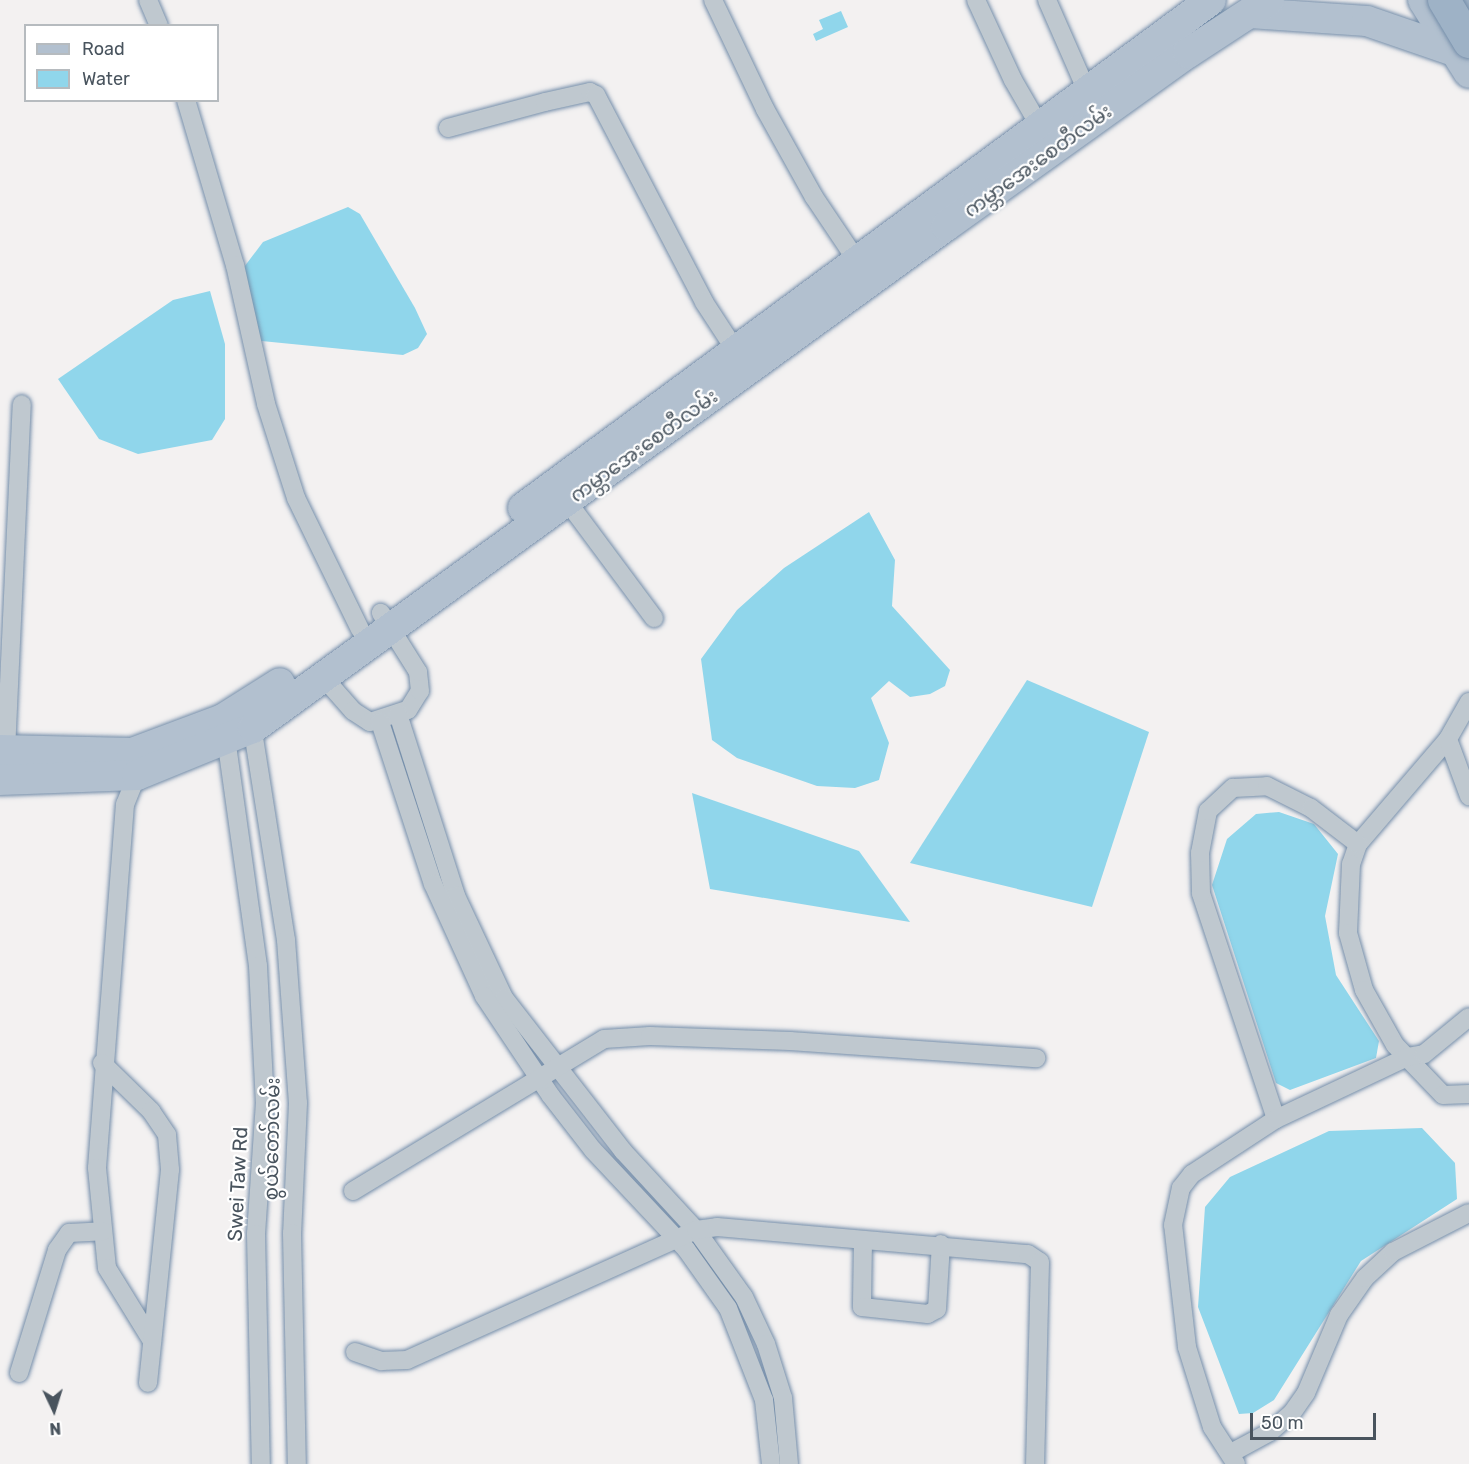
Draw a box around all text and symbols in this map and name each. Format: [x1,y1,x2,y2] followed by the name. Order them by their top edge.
[24,24,219,102] legend
[82,38,125,60] text: Road
[82,68,130,90] text: Water
[959,99,1117,223] street label: ကမ္ဘာအေးစေတီလမ်း
[565,384,723,508] street label: ကမ္ဘာအေးစေတီလမ်း
[259,1077,285,1201] street label: စွယ်တော်လမ်း
[223,1126,253,1242] street label: Swei Taw Rd
[24,1380,84,1440] north arrow
[1253,1401,1379,1439] scale bar
[1261,1412,1304,1434] text: 50 m
[49,1419,62,1438] text: N

